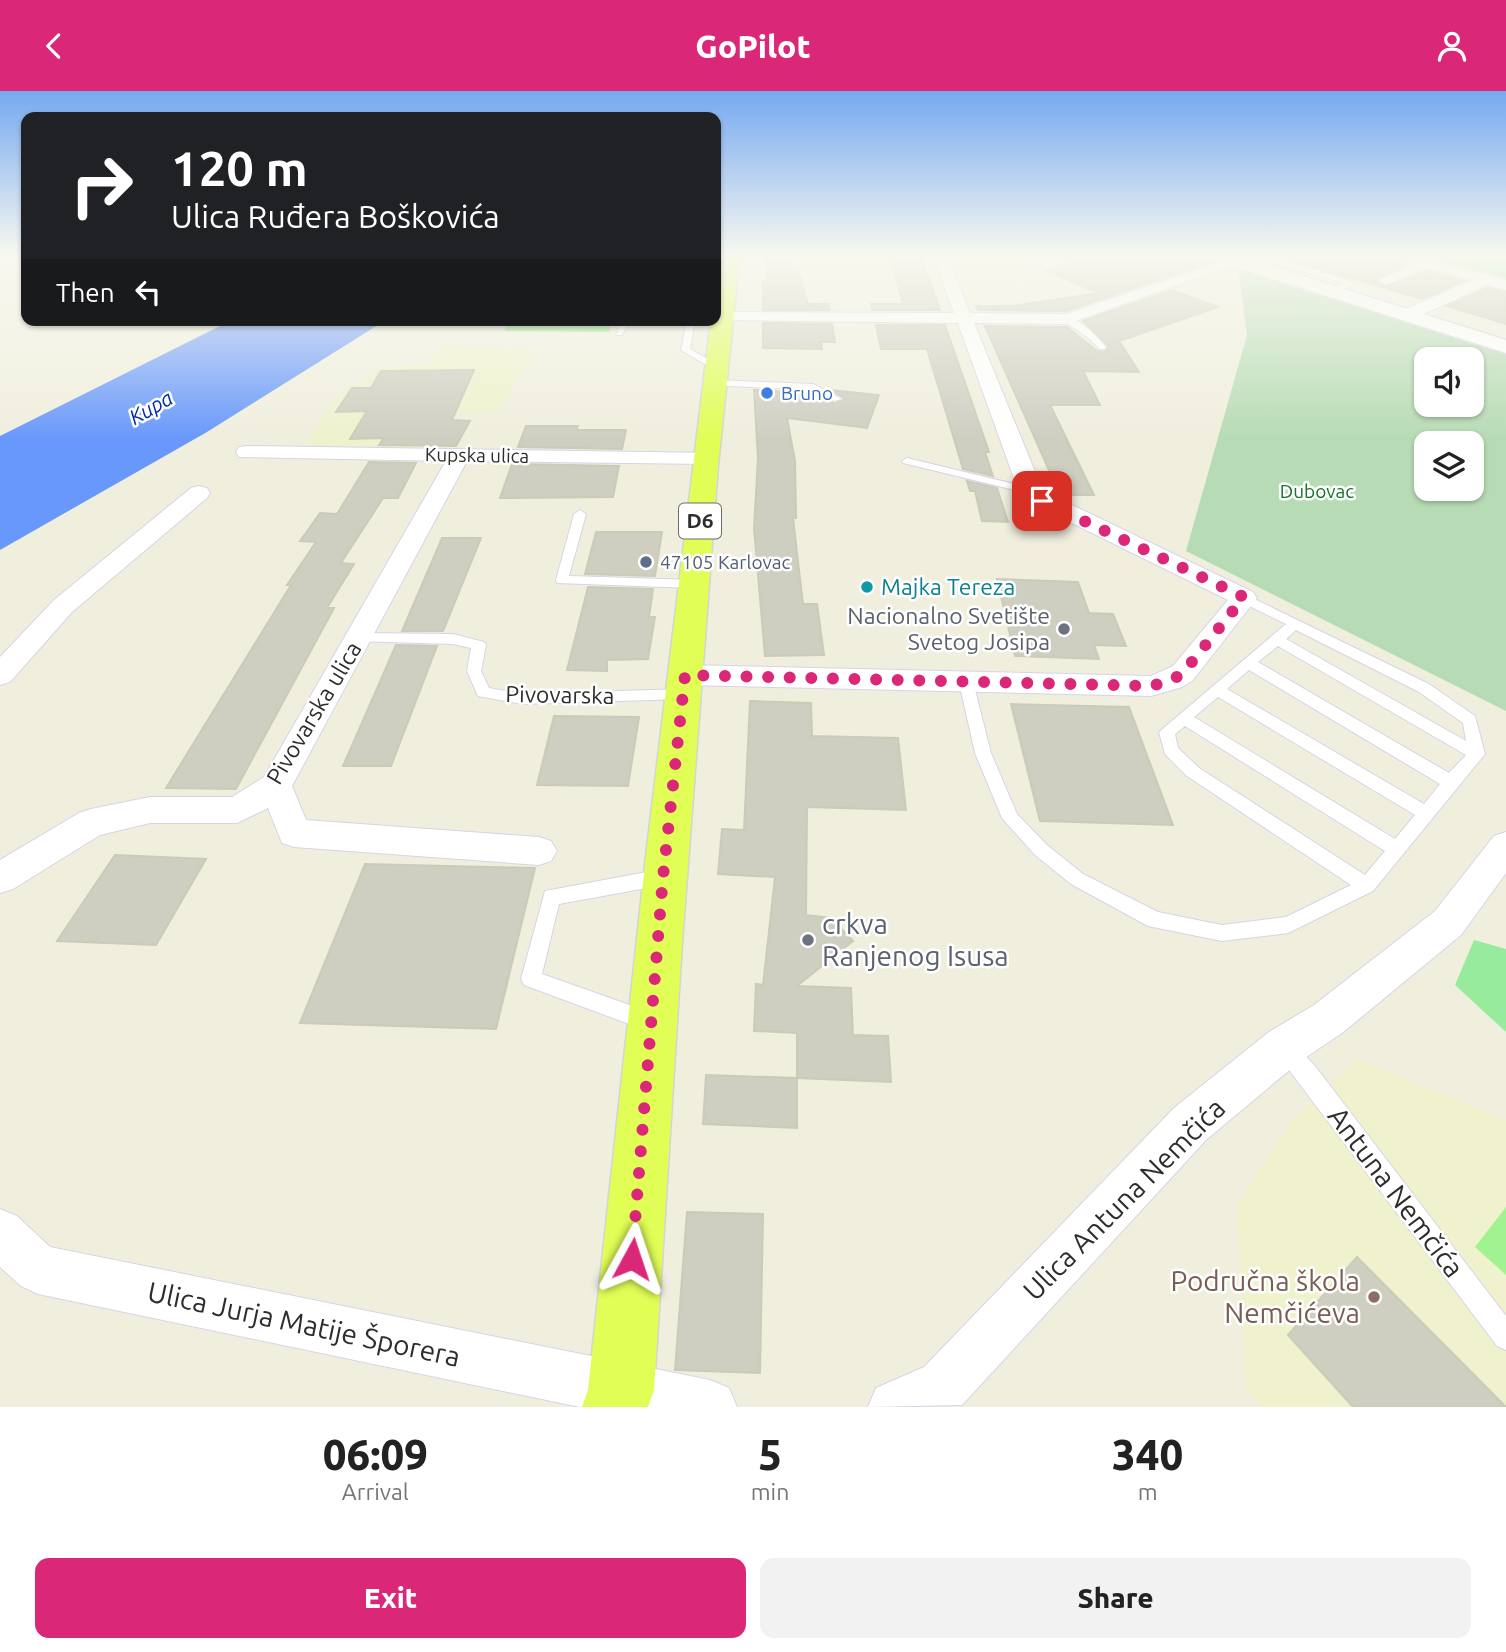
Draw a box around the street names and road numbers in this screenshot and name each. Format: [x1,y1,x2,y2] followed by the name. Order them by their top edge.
[425,443,529,467] street label: Kupska ulica
[679,503,721,539] road number: D6
[261,637,366,788] street label: Pivovarska ulica
[505,681,615,708] street label: Pivovarska
[1017,1092,1231,1306] street label: Ulica Antuna Nemčića
[1322,1101,1470,1283] street label: Antuna Nemčića
[145,1274,463,1372] street label: Ulica Jurja Matije Šporera

